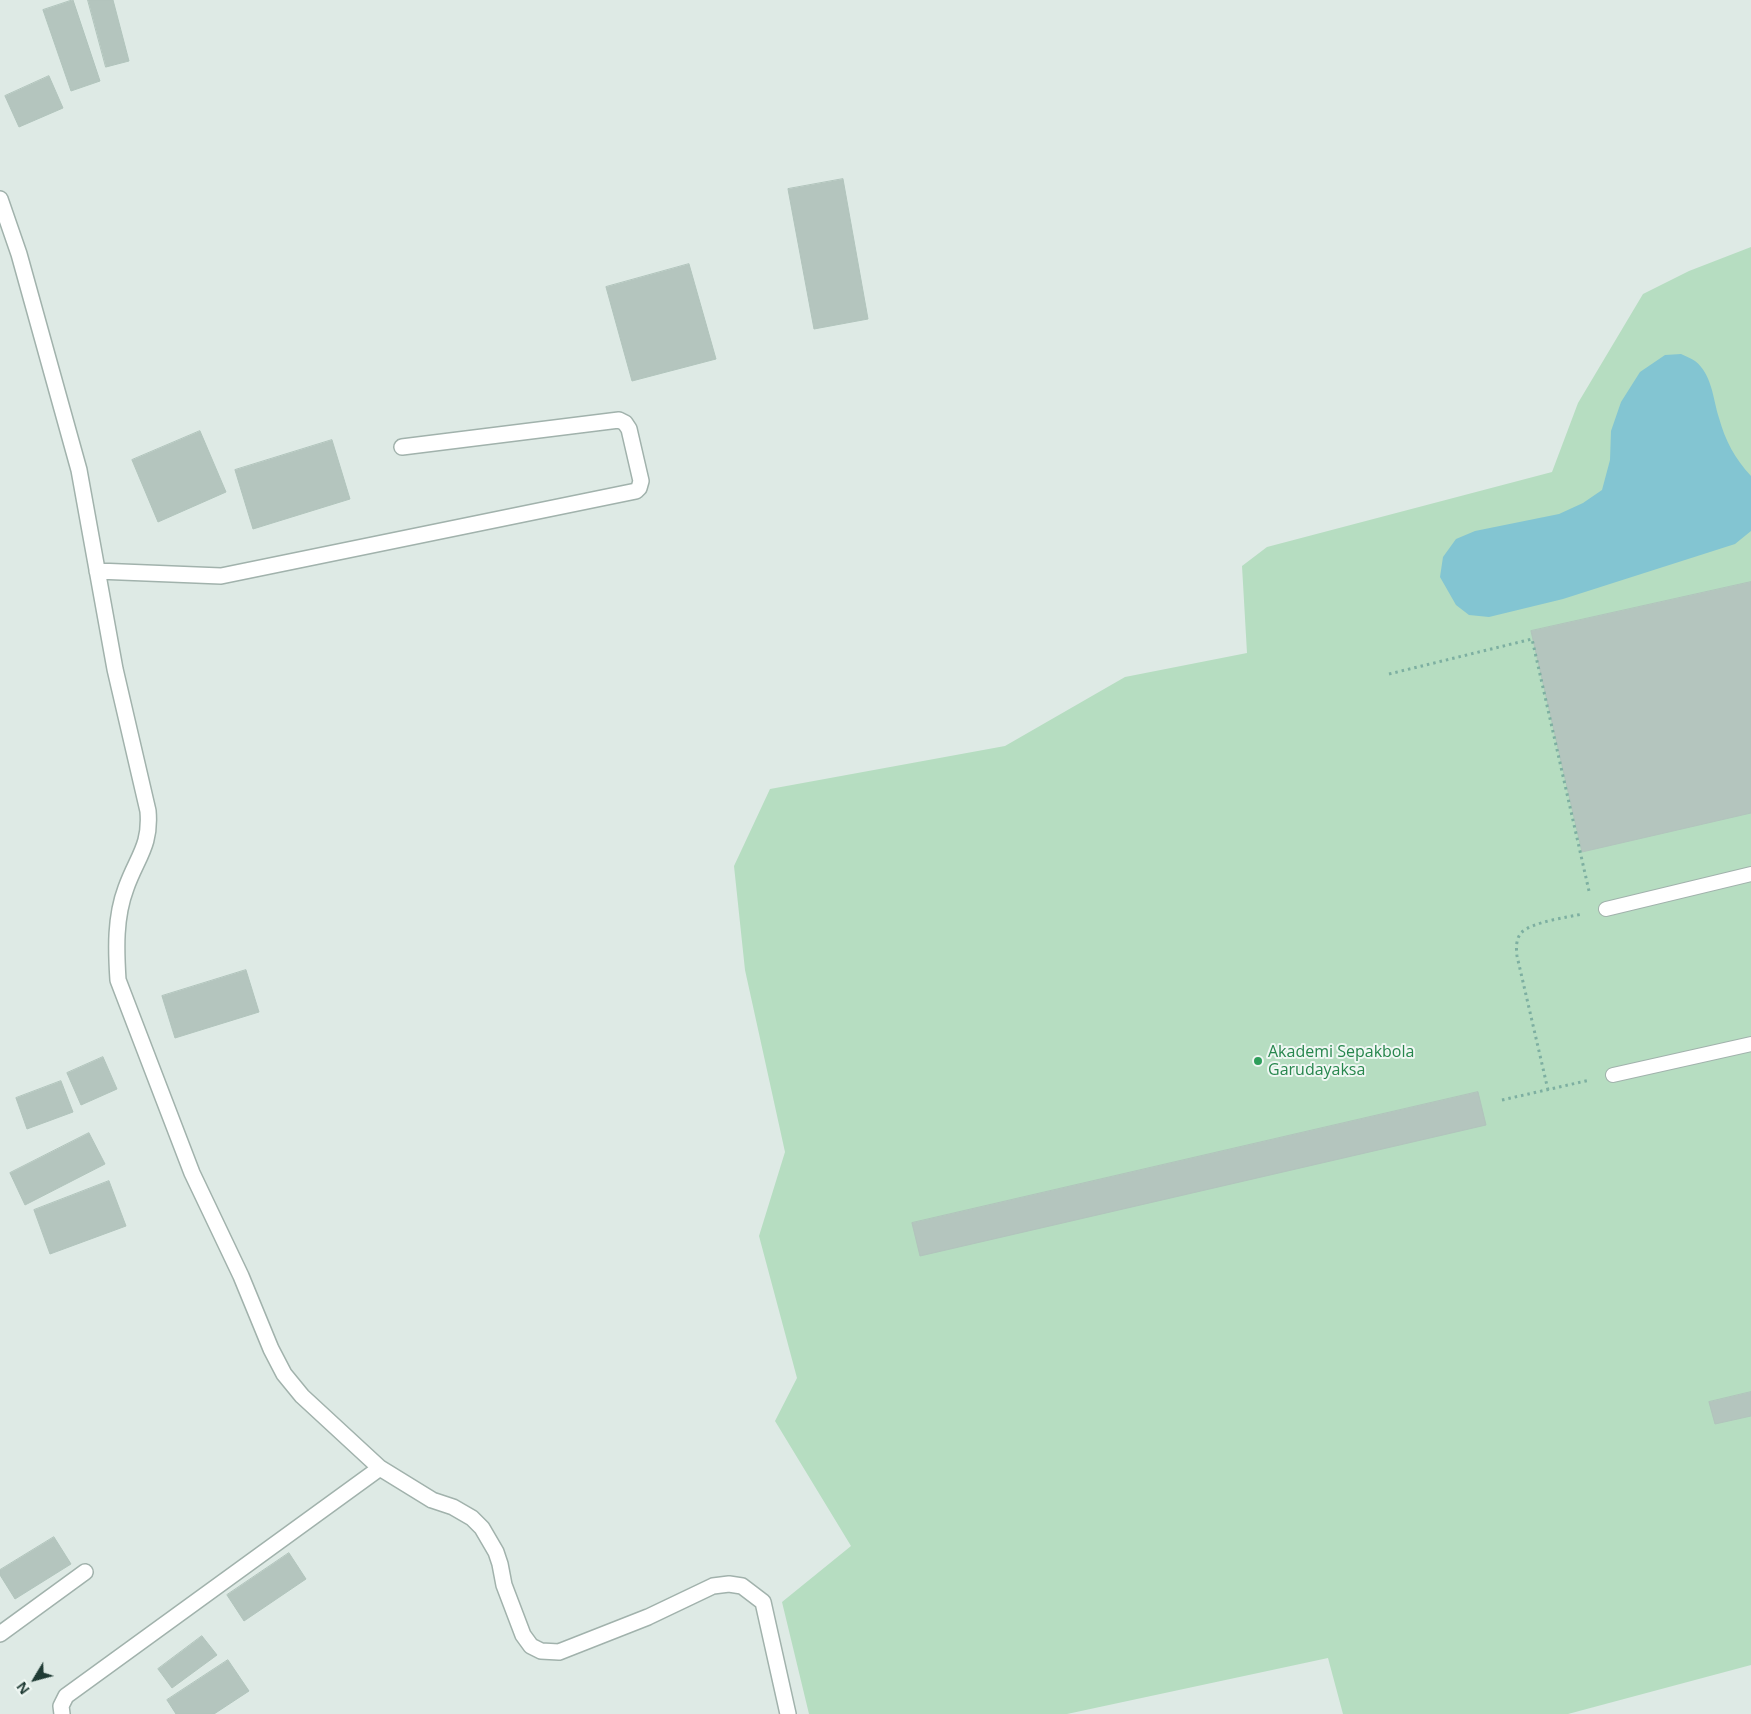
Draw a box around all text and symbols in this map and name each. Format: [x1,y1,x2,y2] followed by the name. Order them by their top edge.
[1268,1042,1414,1080] place label: Akademi Sepakbola Garudayaksa
[1252,1055,1264,1067] marker: Akademi Sepakbola Garudayaksa
[10,1654,60,1704] north arrow
[12,1678,34,1699] text: N

